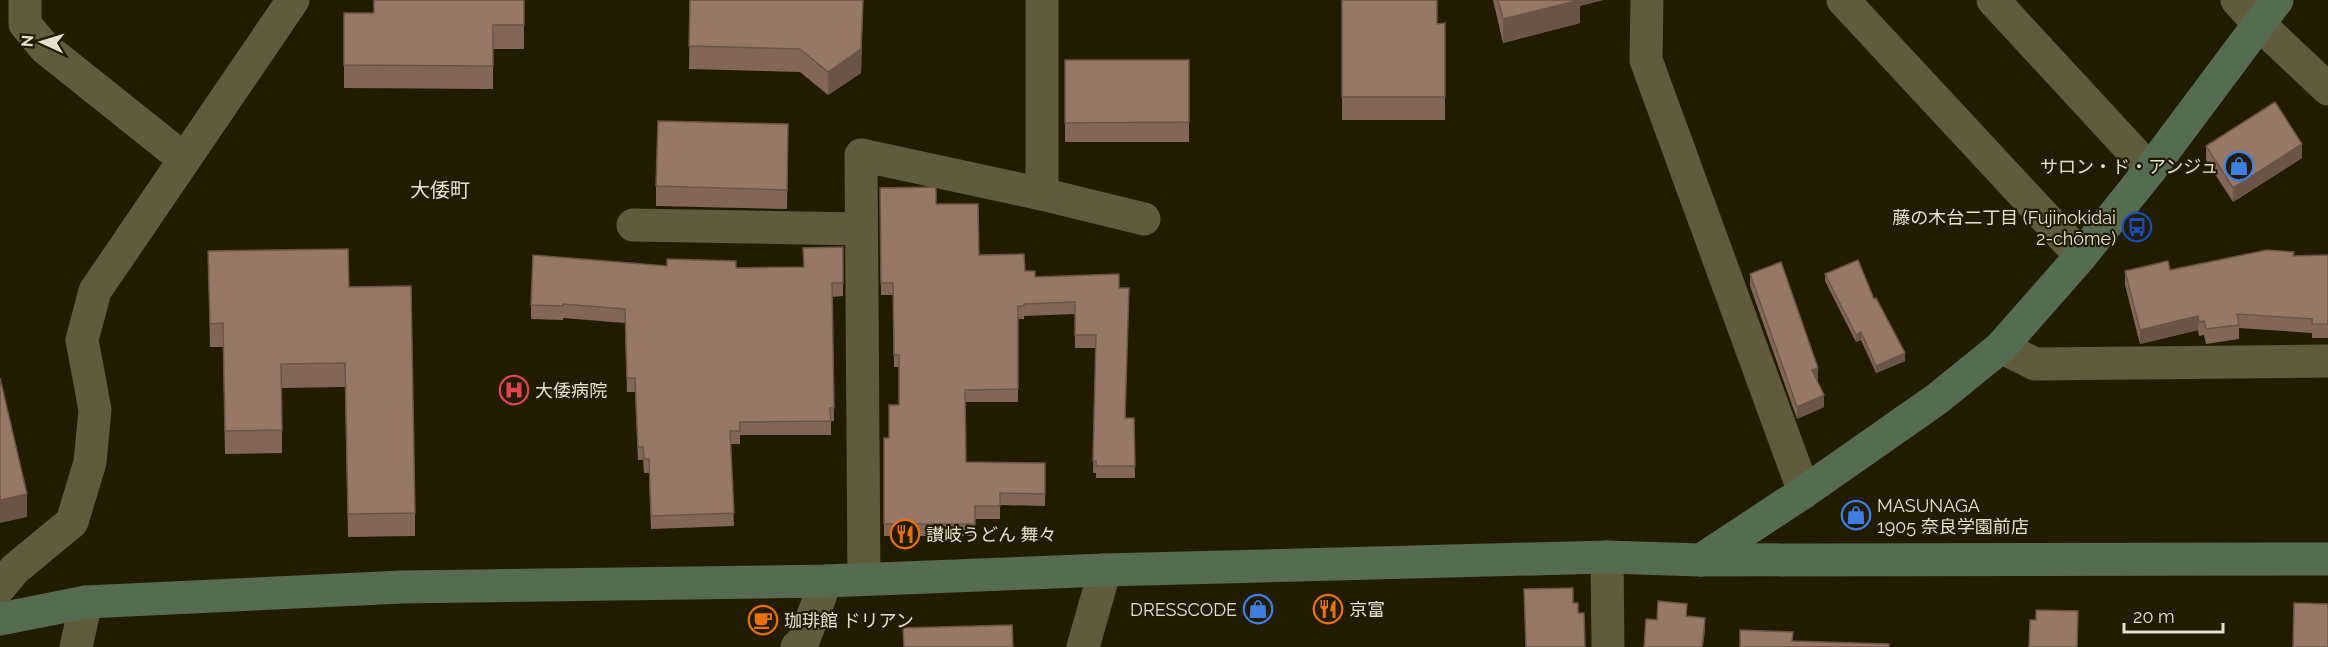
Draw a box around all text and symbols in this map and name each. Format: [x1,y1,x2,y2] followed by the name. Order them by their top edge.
[12,12,72,72] north arrow
[18,34,37,48] text: N
[2223,150,2255,182] shop icon: サロン・ド・アンジュ
[2040,156,2218,177] place label: サロン・ド・アンジュ
[410,178,470,202] district label: 大倭町
[1892,207,2116,249] place label: 藤の木台二丁目 (Fujinokidai 2-chōme)
[2121,211,2153,243] bus stop icon: 藤の木台二丁目 (Fujinokidai 2-chōme)
[498,374,530,406] hospital icon: 大倭病院
[535,380,607,401] place label: 大倭病院
[1877,495,2029,537] place label: MASUNAGA 1905 奈良学園前店
[1840,499,1872,531] shop icon: MASUNAGA 1905 奈良学園前店
[889,518,921,550] restaurant icon: 讃岐うどん 舞々
[926,524,1057,545] place label: 讃岐うどん 舞々
[1242,593,1274,625] shop icon: DRESSCODE
[1312,593,1344,625] restaurant icon: 京富
[2124,596,2223,634] scale bar
[1130,599,1237,620] place label: DRESSCODE
[1349,599,1385,620] place label: 京富
[747,604,779,636] cafe icon: 珈琲館 ドリアン
[2133,606,2175,627] text: 20 m
[784,610,914,631] place label: 珈琲館 ドリアン

